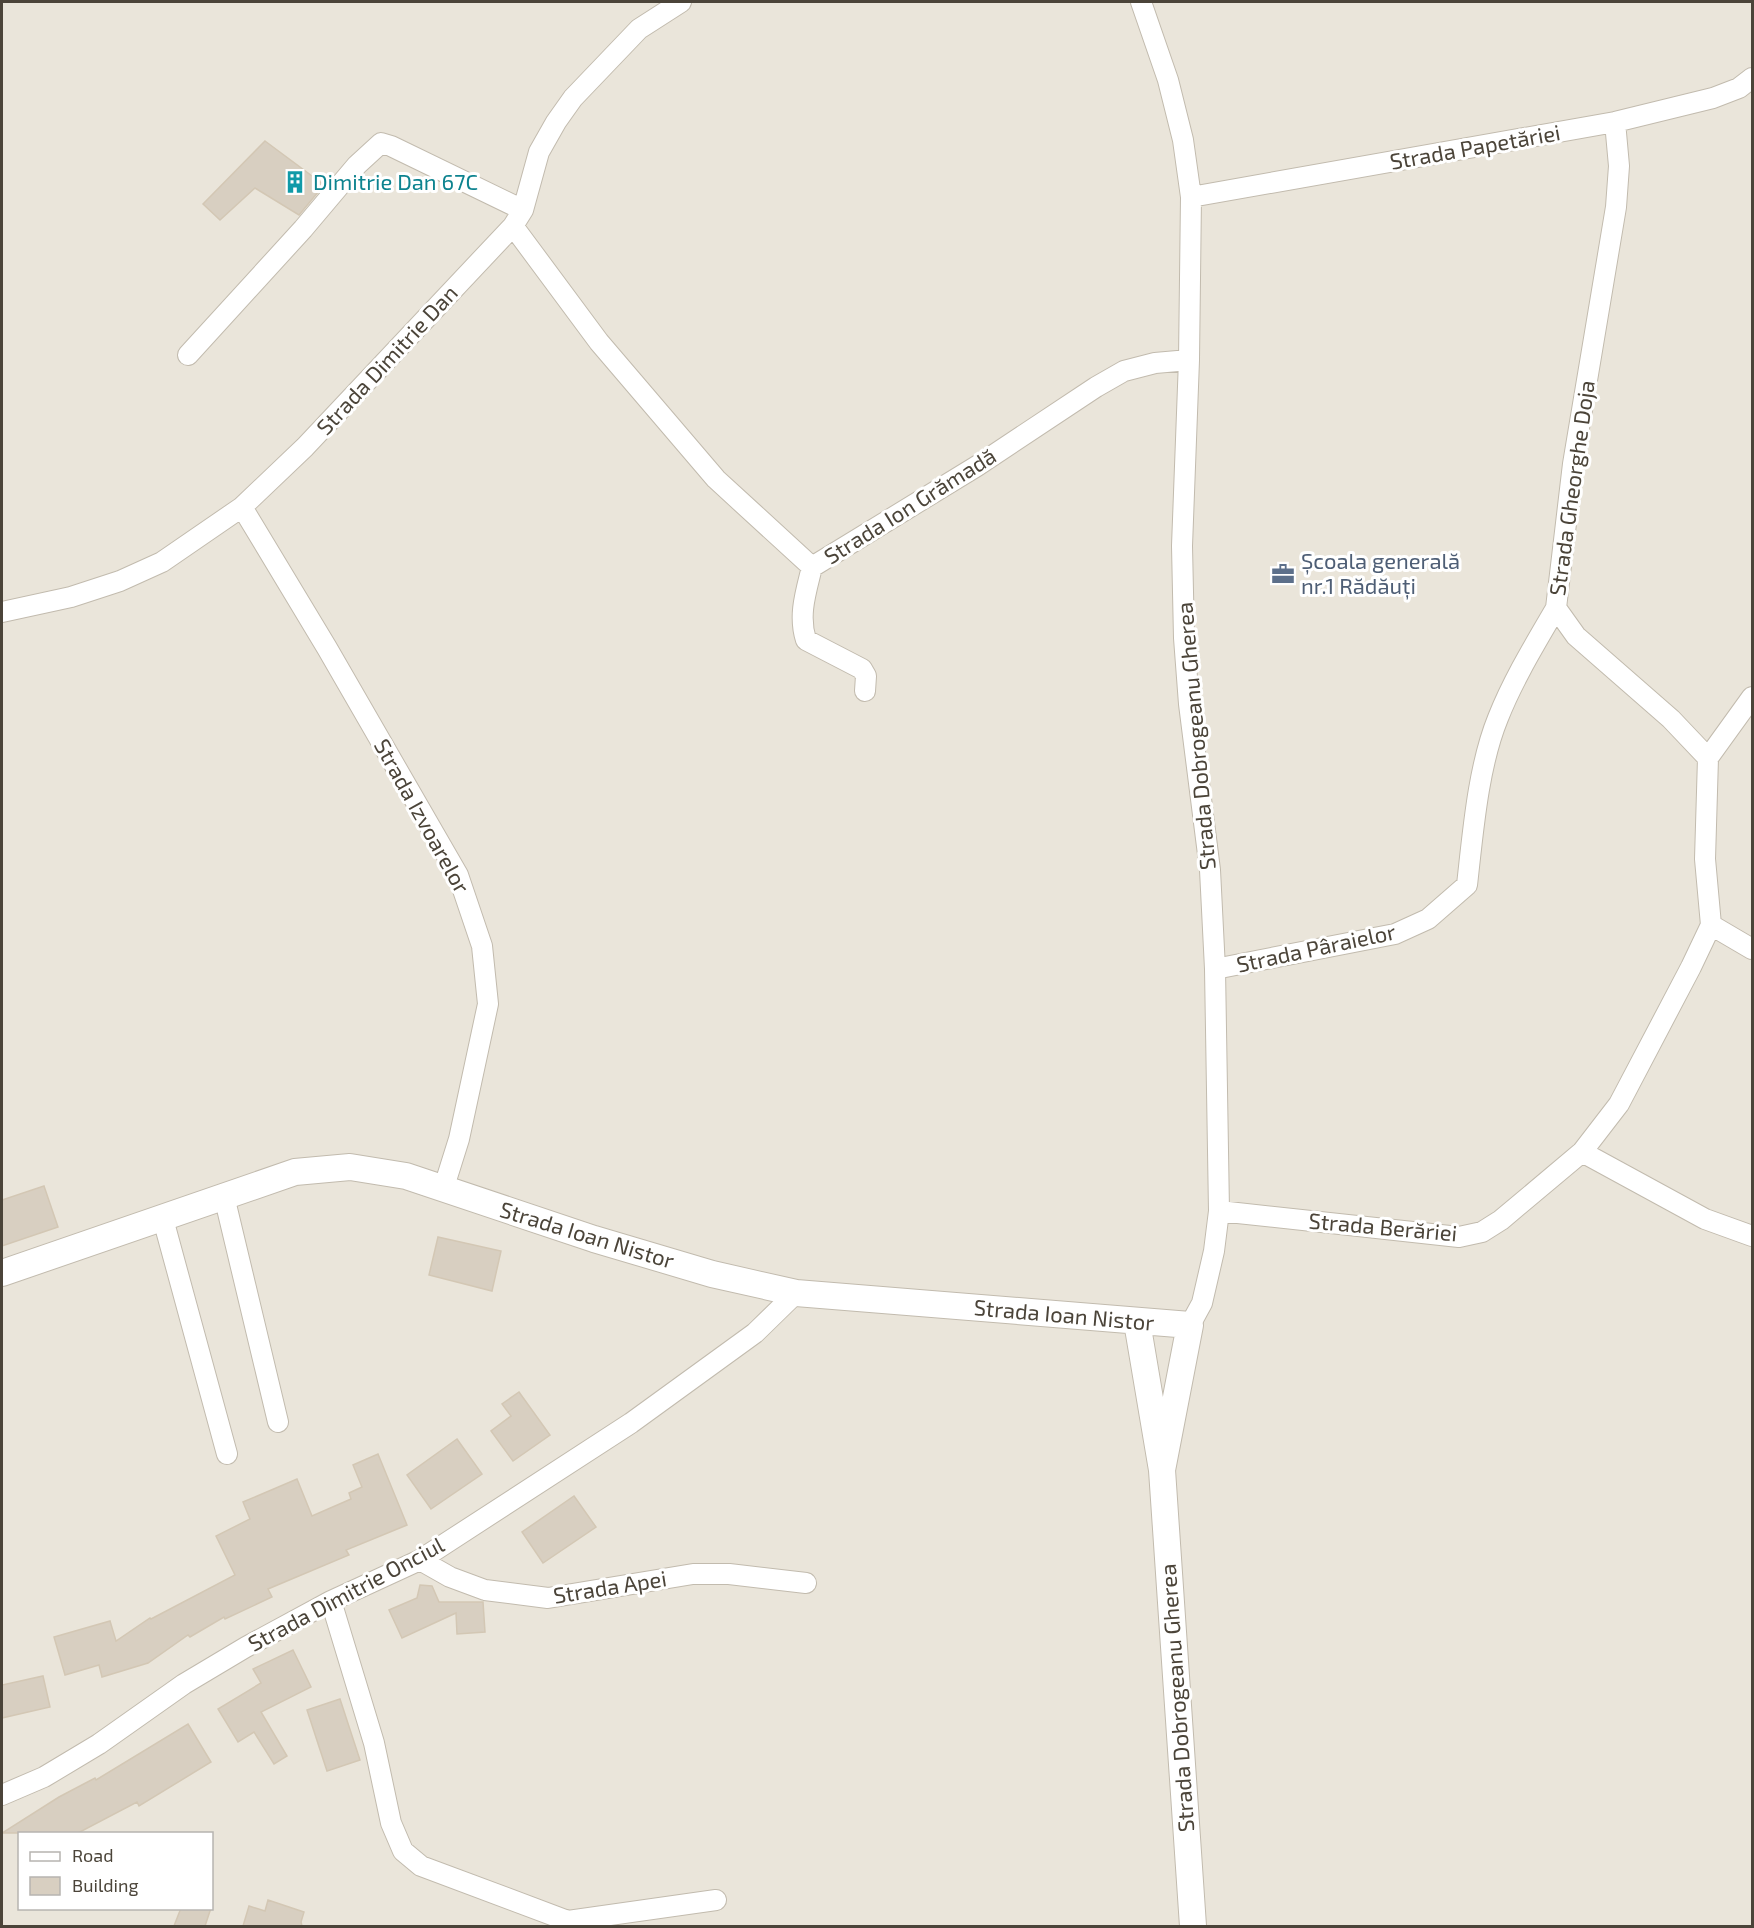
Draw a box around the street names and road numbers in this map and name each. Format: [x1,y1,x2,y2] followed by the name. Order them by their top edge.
[1388,118,1562,174] street label: Strada Papetăriei
[310,279,462,439] street label: Strada Dimitrie Dan
[1543,379,1600,597] street label: Strada Gheorghe Doja
[819,442,1000,569] street label: Strada Ion Grămadă
[1170,601,1220,871] street label: Strada Dobrogeanu Gherea
[370,734,476,897] street label: Strada Izvoarelor
[1234,917,1398,977] street label: Strada Pâraielor
[497,1195,678,1273] street label: Strada Ioan Nistor
[1308,1207,1458,1245] street label: Strada Berăriei
[973,1293,1156,1335] street label: Strada Ioan Nistor
[243,1530,448,1656] street label: Strada Dimitrie Onciul
[1154,1563,1198,1833] street label: Strada Dobrogeanu Gherea
[551,1564,668,1608] street label: Strada Apei

